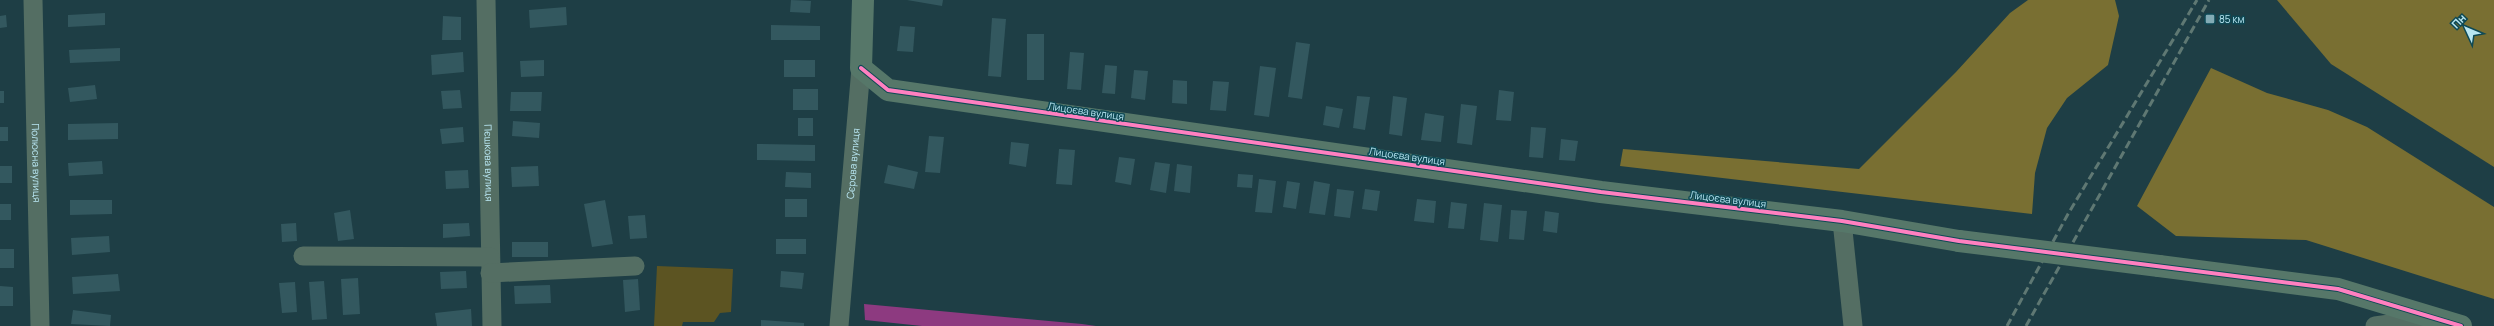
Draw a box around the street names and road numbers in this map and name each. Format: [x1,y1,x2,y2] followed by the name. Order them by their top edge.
[1047,99,1125,123] street label: Лицоєва вулиця
[29,123,44,203] street label: Полюсна вулиця
[481,124,497,202] street label: Пєшкова вулиця
[843,128,863,200] street label: Сєрова вулиця
[1368,144,1446,168] street label: Лицоєва вулиця
[1689,187,1767,211] street label: Лицоєва вулиця

